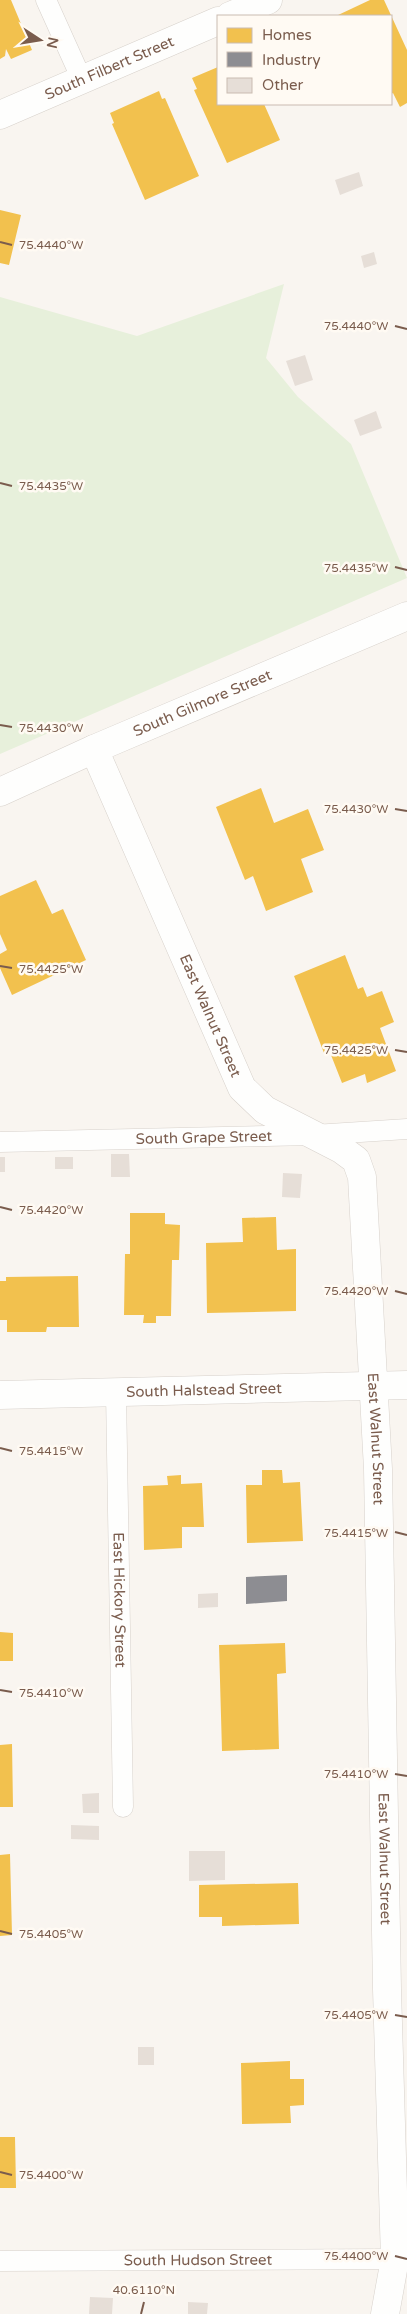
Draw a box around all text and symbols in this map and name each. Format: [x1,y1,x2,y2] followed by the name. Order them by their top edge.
[15,15,65,65] north arrow
[217,15,392,105] legend
[262,26,312,44] text: Homes
[42,32,177,104] street label: South Filbert Street
[43,35,62,50] text: N
[262,51,321,69] text: Industry
[262,76,304,94] text: Other
[19,238,83,252] text: 75.4440°W
[324,319,388,333] text: 75.4440°W
[19,479,83,493] text: 75.4435°W
[324,561,388,575] text: 75.4435°W
[130,665,275,740] street label: South Gilmore Street
[19,721,83,735] text: 75.4430°W
[324,802,388,816] text: 75.4430°W
[176,951,245,1080] street label: East Walnut Street
[19,962,83,976] text: 75.4425°W
[324,1043,388,1057] text: 75.4425°W
[135,1127,273,1148] street label: South Grape Street
[19,1203,83,1217] text: 75.4420°W
[324,1284,388,1298] text: 75.4420°W
[364,1372,388,1505] street label: East Walnut Street
[126,1379,282,1401] street label: South Halstead Street
[19,1444,83,1458] text: 75.4415°W
[324,1526,388,1540] text: 75.4415°W
[109,1532,130,1668] street label: East Hickory Street
[19,1686,83,1700] text: 75.4410°W
[324,1767,388,1781] text: 75.4410°W
[375,1792,395,1925] street label: East Walnut Street
[19,1927,83,1941] text: 75.4405°W
[324,2008,388,2022] text: 75.4405°W
[19,2168,83,2182] text: 75.4400°W
[324,2249,388,2263] text: 75.4400°W
[124,2251,272,2269] street label: South Hudson Street
[113,2283,175,2297] text: 40.6110°N

